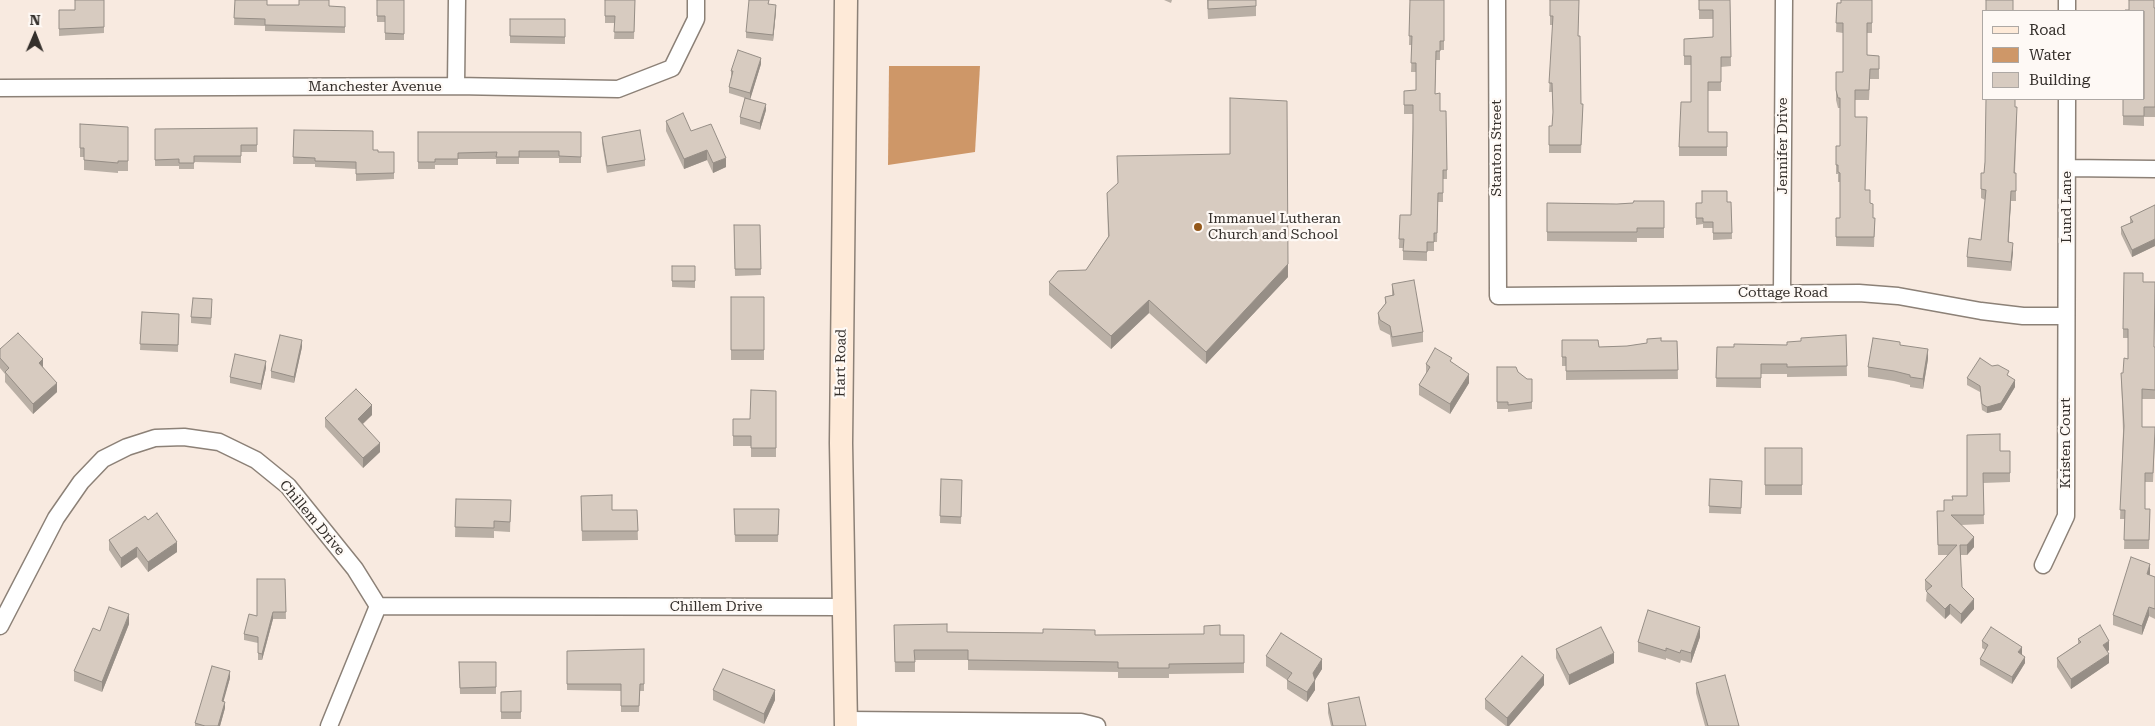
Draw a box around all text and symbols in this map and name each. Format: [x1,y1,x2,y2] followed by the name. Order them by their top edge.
[10,10,60,60] north arrow
[1982,10,2145,100] legend
[30,12,41,28] text: N
[2029,21,2066,39] text: Road
[2029,46,2071,64] text: Water
[2029,71,2090,89] text: Building
[308,79,442,95] street label: Manchester Avenue
[1775,98,1791,194] street label: Jennifer Drive
[1489,100,1505,196] street label: Stanton Street
[2059,171,2075,243] street label: Lund Lane
[1208,211,1341,243] place label: Immanuel Lutheran Church and School
[1192,221,1204,233] marker: Immanuel Lutheran Church and School
[1738,285,1828,301] street label: Cottage Road
[832,329,850,397] street label: Hart Road
[2058,397,2074,489] street label: Kristen Court
[276,477,348,559] street label: Chillem Drive
[670,599,762,615] street label: Chillem Drive

